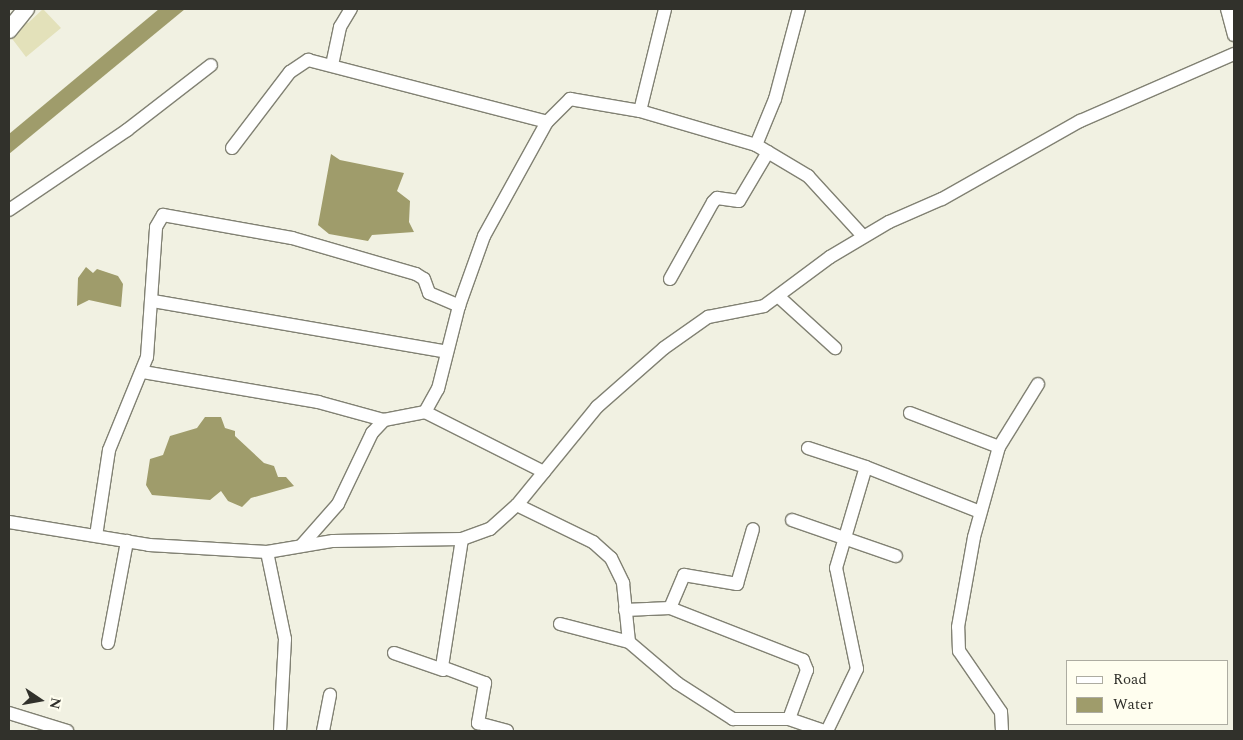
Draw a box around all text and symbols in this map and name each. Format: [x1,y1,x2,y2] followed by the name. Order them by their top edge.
[1066,660,1228,725] legend
[1113,668,1147,691] text: Road
[15,675,65,725] north arrow
[1113,693,1153,716] text: Water
[44,695,67,711] text: N

